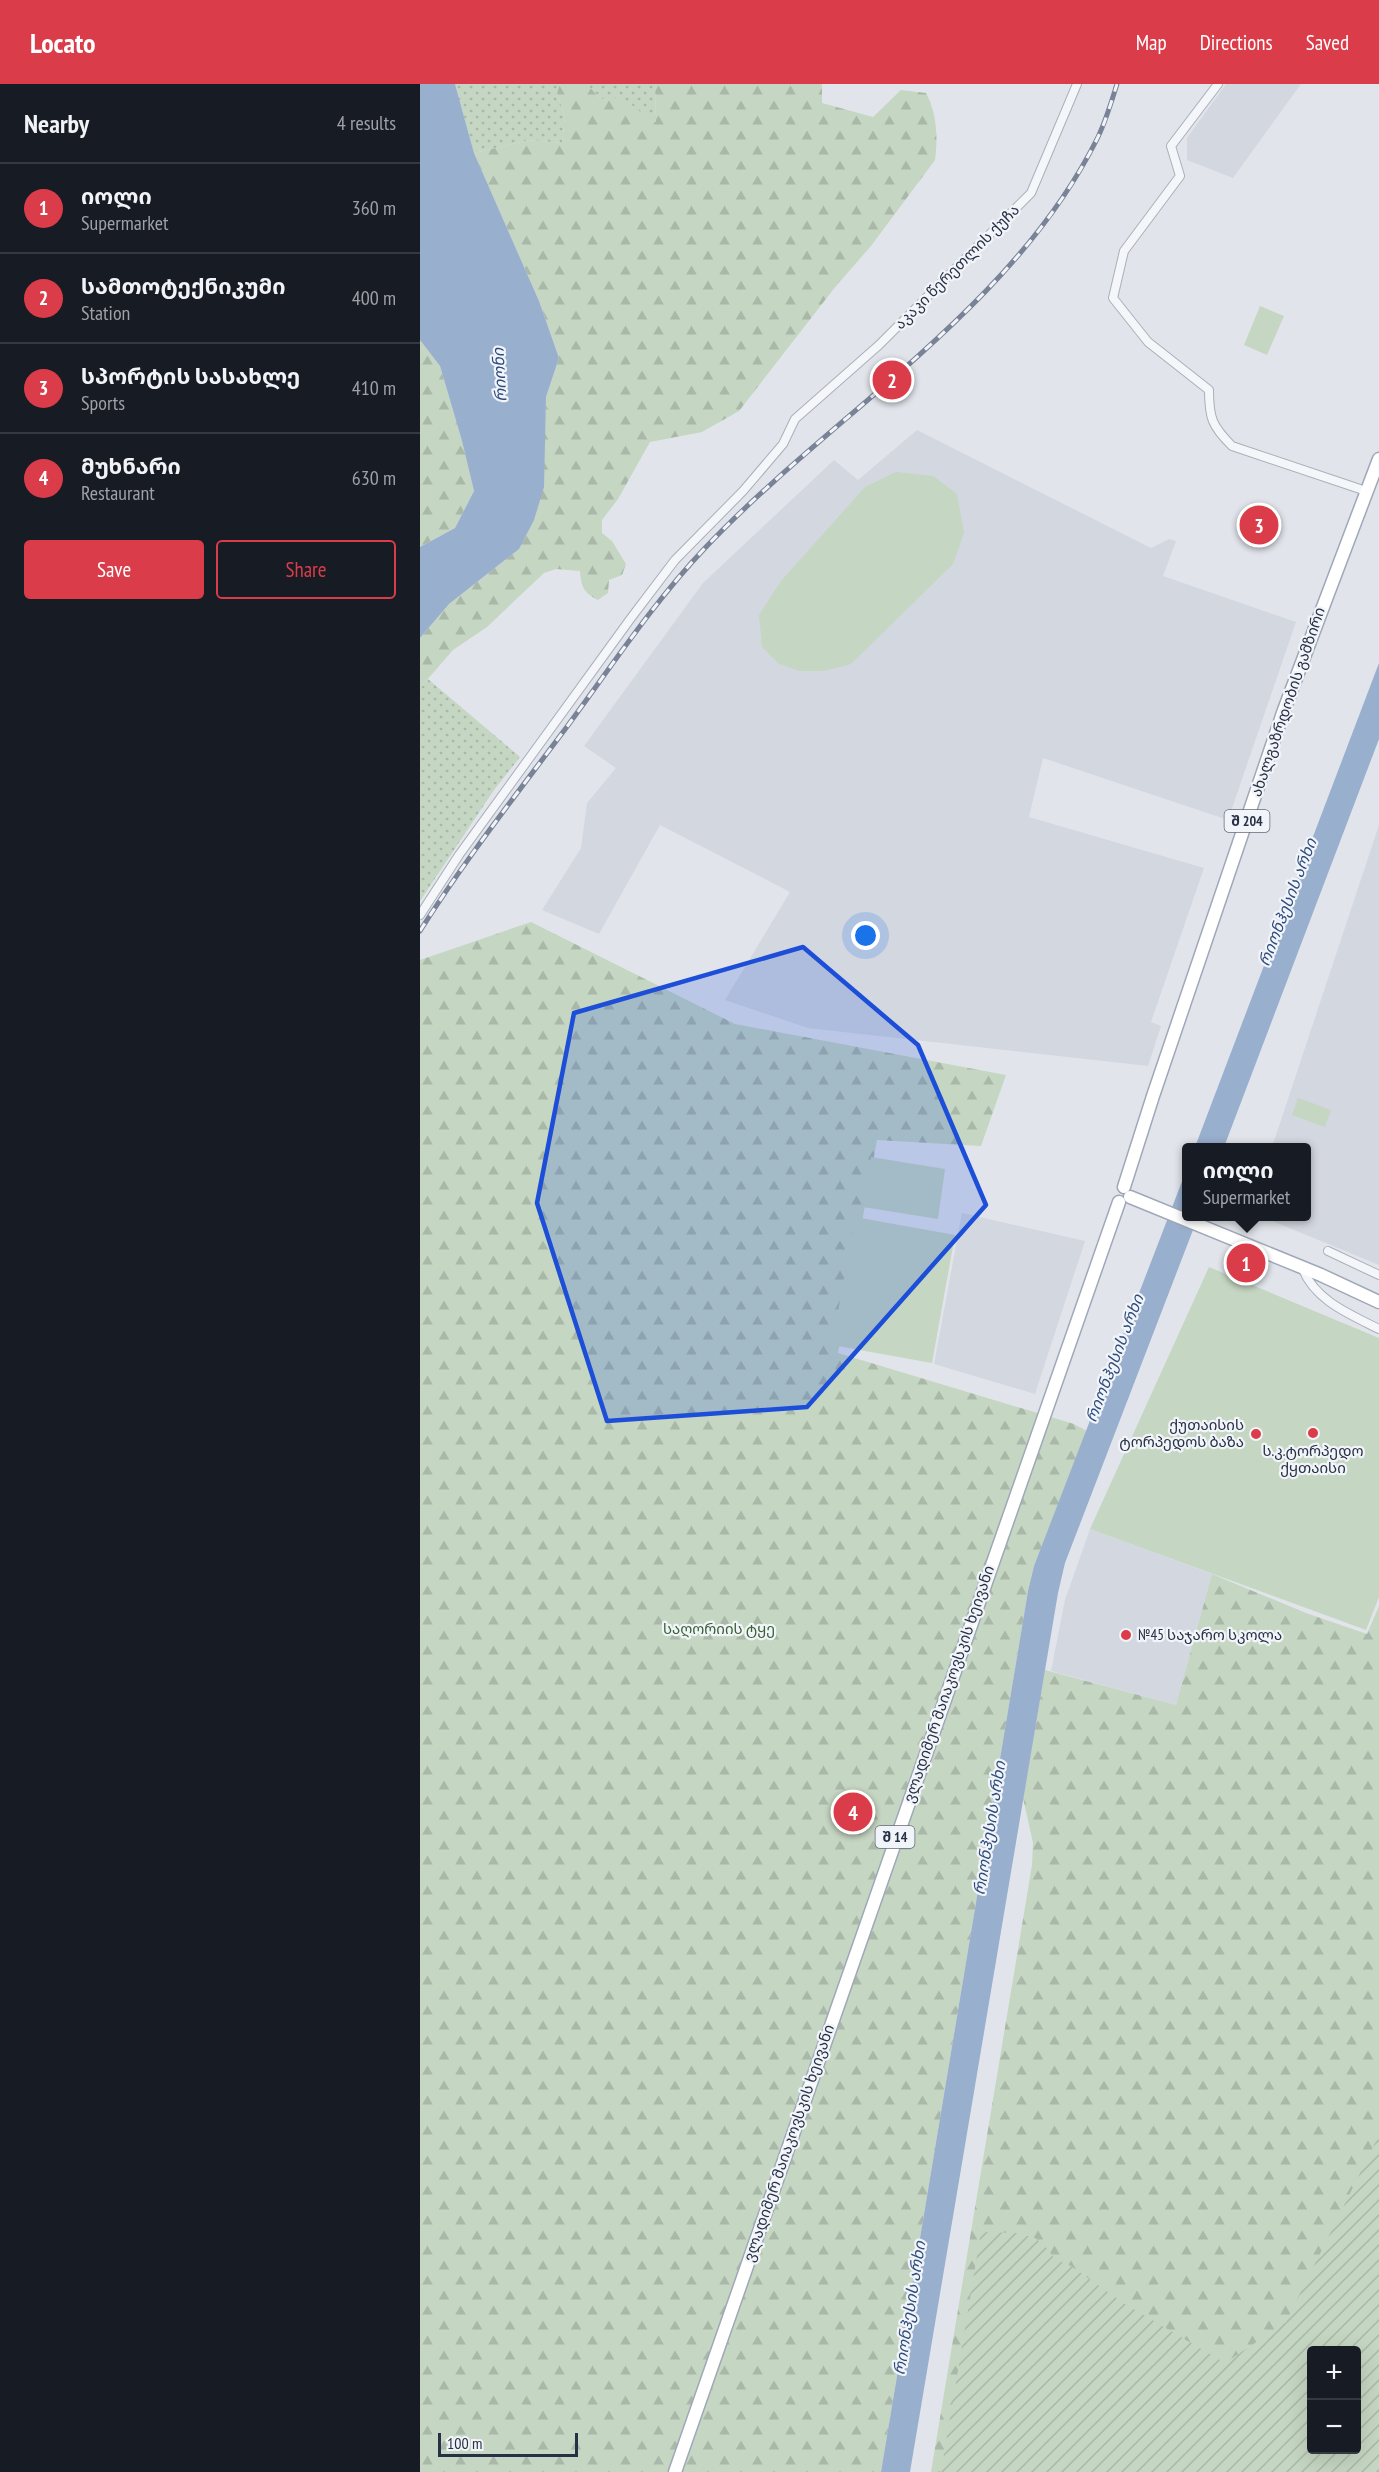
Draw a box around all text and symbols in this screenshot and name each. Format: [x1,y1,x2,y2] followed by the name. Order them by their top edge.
[30,24,96,61] text: Locato
[1136,29,1167,56] text: Map
[1200,29,1273,56] text: Directions
[1306,29,1349,56] text: Saved
[24,107,89,140] text: Nearby
[337,110,396,136] text: 4 results
[81,182,152,210] text: იოლი
[39,195,48,221] text: 1
[352,195,396,221] text: 360 m
[890,200,1023,333] street label: აკაკი წერეთლის ქუჩა
[81,210,169,236] text: Supermarket
[81,272,286,300] text: სამთოტექნიკუმი
[39,285,48,311] text: 2
[352,285,396,311] text: 400 m
[81,300,130,326] text: Station
[488,347,510,402] water label: რიონი
[872,358,912,402] pin: 2
[81,362,300,390] text: სპორტის სასახლე
[39,375,48,401] text: 3
[352,375,396,401] text: 410 m
[81,390,125,416] text: Sports
[81,452,181,480] text: მუხნარი
[39,465,48,491] text: 4
[352,465,396,491] text: 630 m
[81,480,155,506] text: Restaurant
[1240,502,1278,548] pin: 3
[24,540,204,599] button: Save
[216,540,396,599] button: Share
[1246,605,1329,799] street label: ახალგაზრდობის გამზირი
[1224,810,1270,832] road number: შ 204
[1253,835,1321,969] water label: რიონჰესის არხი
[851,921,880,950] your location
[1182,1143,1311,1221] popup
[1203,1156,1273,1184] text: იოლი
[1203,1184,1290,1210] text: Supermarket
[1226,1240,1266,1286] pin: 1
[1080,1291,1148,1425] water label: რიონჰესის არხი
[1119,1415,1244,1451] place label: ქუთაისის ტორპედოს ბაზა
[1306,1426,1320,1440] marker: ს.კ.ტორპედო ქყთაისი
[1249,1427,1263,1441] marker: ქუთაისის ტორპედოს ბაზა
[1263,1441,1363,1477] place label: ს.კ.ტორპედო ქყთაისი
[899,1563,998,1805] street label: ვლადიმერ მაიაკოვსკის ხეივანი
[663,1619,775,1638] park label: საღორიის ტყე
[1138,1625,1282,1644] place label: №45 საჯარო სკოლა
[1119,1628,1133,1642] marker: №45 საჯარო სკოლა
[969,1759,1010,1896] water label: რიონჰესის არხი
[834,1790,872,1834] pin: 4
[876,1826,914,1848] road number: შ 14
[739,2022,838,2264] street label: ვლადიმერ მაიაკოვსკის ხეივანი
[889,2239,930,2376] water label: რიონჰესის არხი
[1307,2346,1361,2454] map controls
[1307,2346,1361,2400] button: +
[1307,2400,1361,2454] button: −
[438,2430,578,2458] scale bar
[447,2433,482,2453] text: 100 m

